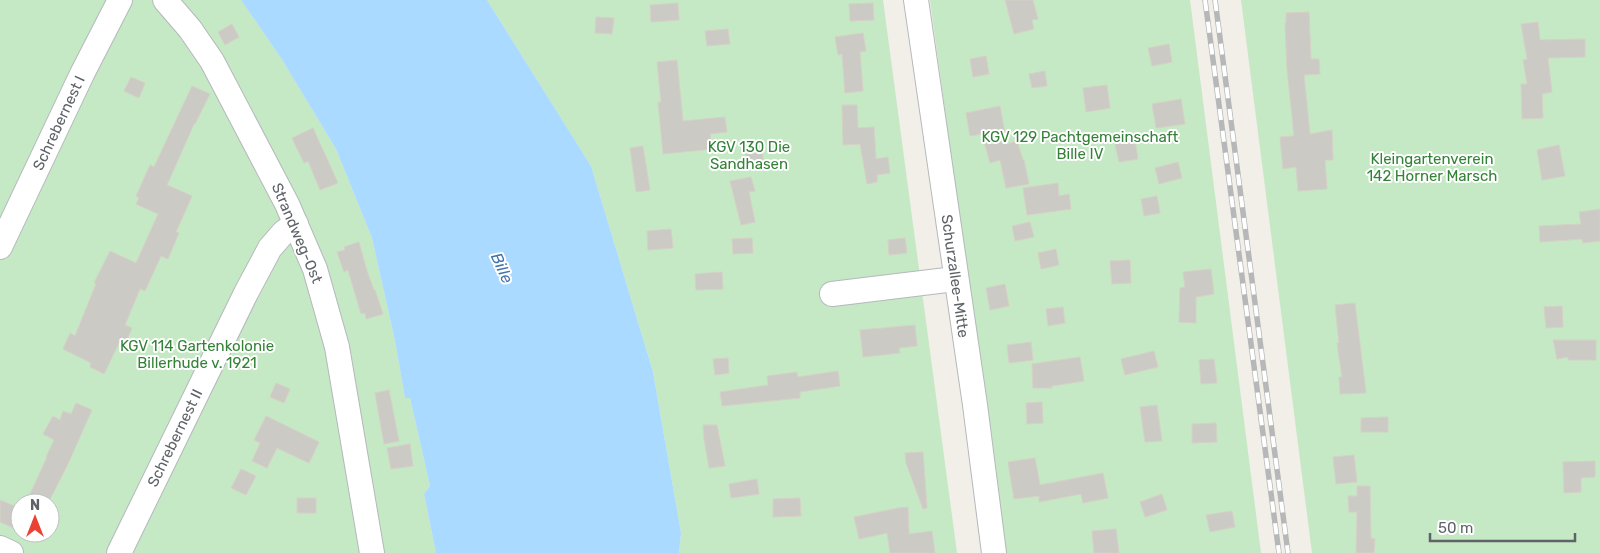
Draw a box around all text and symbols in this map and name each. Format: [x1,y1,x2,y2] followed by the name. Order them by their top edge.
[29,73,89,173] street label: Schrebernest I
[982,128,1179,163] park label: KGV 129 Pachtgemeinschaft Bille IV
[708,138,790,173] park label: KGV 130 Die Sandhasen
[1367,150,1497,185] park label: Kleingartenverein 142 Horner Marsch
[268,180,326,286] street label: Strandweg-Ost
[937,213,973,339] street label: Schurzallee-Mitte
[487,250,517,286] water label: Bille
[120,337,274,372] park label: KGV 114 Gartenkolonie Billerhude v. 1921
[144,386,206,490] street label: Schrebernest II
[10,493,60,543] north arrow
[30,497,40,514] text: N
[1430,510,1575,542] scale bar
[1438,519,1473,537] text: 50 m

